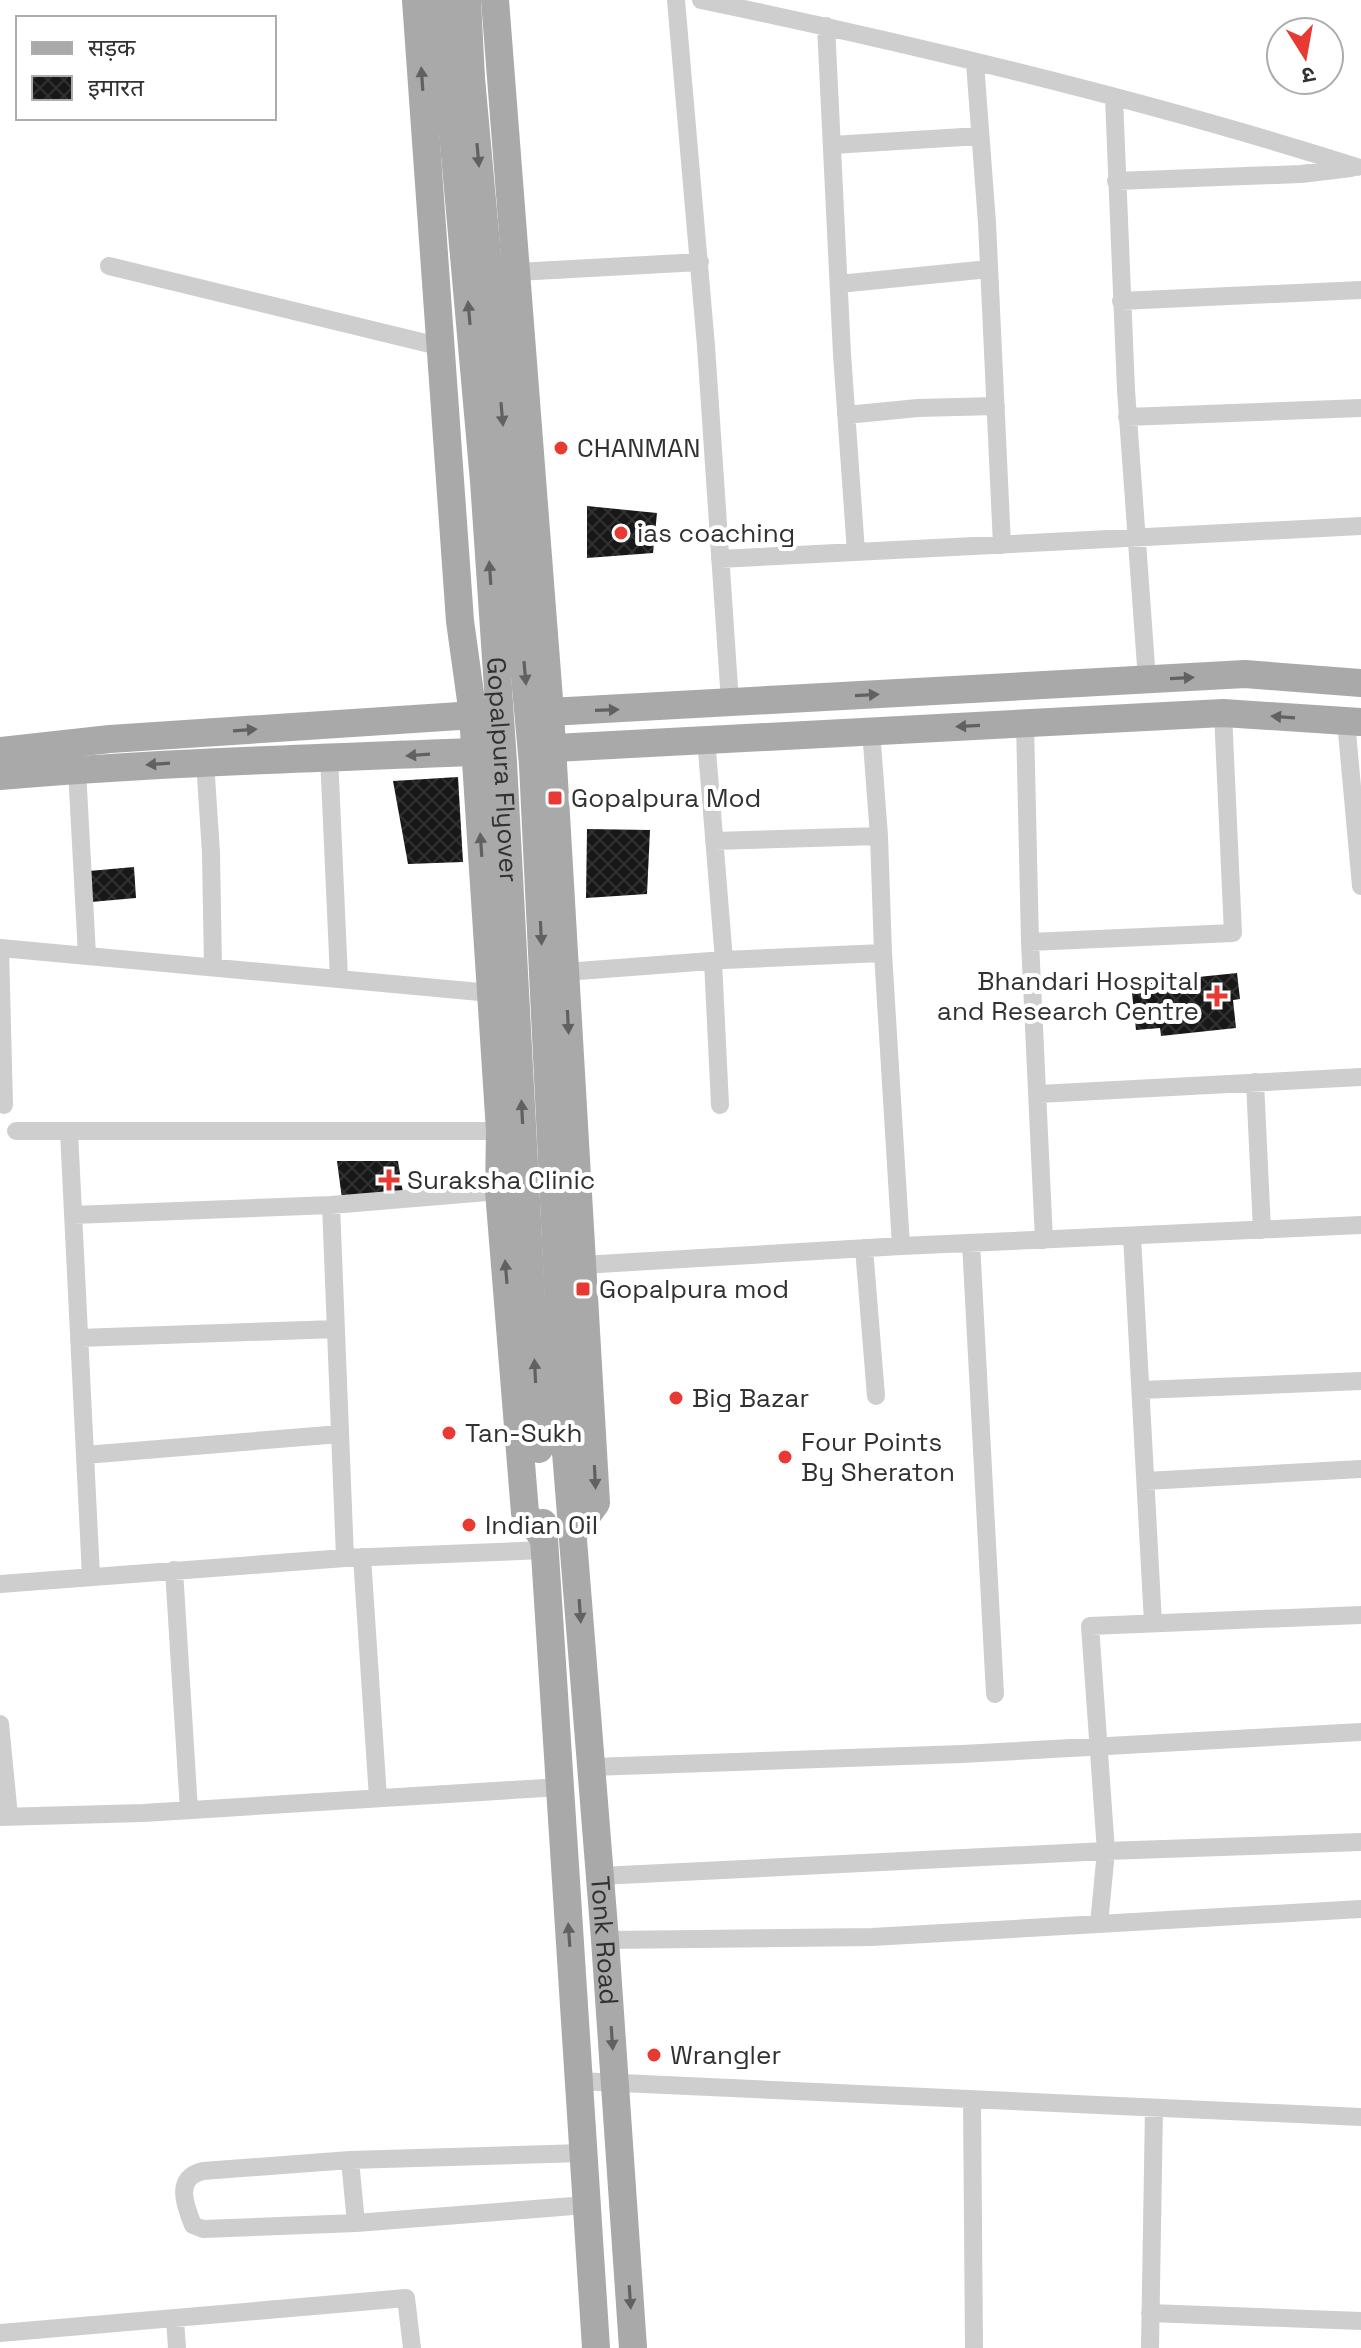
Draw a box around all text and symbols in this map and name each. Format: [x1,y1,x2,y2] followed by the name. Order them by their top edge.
[16,16,276,120] legend
[1265,16,1345,96] north arrow
[88,32,136,63] text: सड़क
[1299,61,1318,91] text: उ
[415,66,428,91] one-way arrow
[88,72,145,103] text: इमारत
[472,143,485,168] one-way arrow
[463,301,476,326] one-way arrow
[495,402,508,427] one-way arrow
[577,431,701,465] place label: CHANMAN
[552,439,570,457] marker: CHANMAN
[637,516,795,550] place label: ias coaching
[612,524,630,542] marker: ias coaching
[483,560,496,585] one-way arrow
[479,656,526,883] street label: Gopalpura Flyover
[519,661,532,686] one-way arrow
[1170,671,1195,684] one-way arrow
[855,688,880,701] one-way arrow
[595,704,620,717] one-way arrow
[1270,710,1295,723] one-way arrow
[955,719,980,732] one-way arrow
[233,723,258,736] one-way arrow
[405,749,430,762] one-way arrow
[145,758,170,771] one-way arrow
[571,781,761,815] place label: Gopalpura Mod
[546,789,564,807] marker: Gopalpura Mod
[474,832,487,857] one-way arrow
[535,921,548,946] one-way arrow
[937,964,1199,1028] place label: Bhandari Hospital and Research Centre
[1206,985,1228,1007] marker: Bhandari Hospital and Research Centre
[562,1010,575,1035] one-way arrow
[515,1099,528,1124] one-way arrow
[407,1163,595,1197] place label: Suraksha Clinic
[378,1169,400,1191] marker: Suraksha Clinic
[499,1259,512,1284] one-way arrow
[599,1272,789,1306] place label: Gopalpura mod
[574,1280,592,1298] marker: Gopalpura mod
[528,1358,541,1383] one-way arrow
[692,1381,809,1415] place label: Big Bazar
[667,1389,685,1407] marker: Big Bazar
[465,1416,583,1450] place label: Tan-Sukh
[440,1424,458,1442] marker: Tan-Sukh
[801,1425,955,1489] place label: Four Points By Sheraton
[776,1448,794,1466] marker: Four Points By Sheraton
[588,1465,601,1490] one-way arrow
[485,1508,598,1542] place label: Indian Oil
[460,1516,478,1534] marker: Indian Oil
[574,1599,587,1624] one-way arrow
[583,1875,626,2006] street label: Tonk Road
[562,1922,575,1947] one-way arrow
[606,2026,619,2051] one-way arrow
[670,2038,781,2072] place label: Wrangler
[645,2046,663,2064] marker: Wrangler
[624,2285,637,2310] one-way arrow

